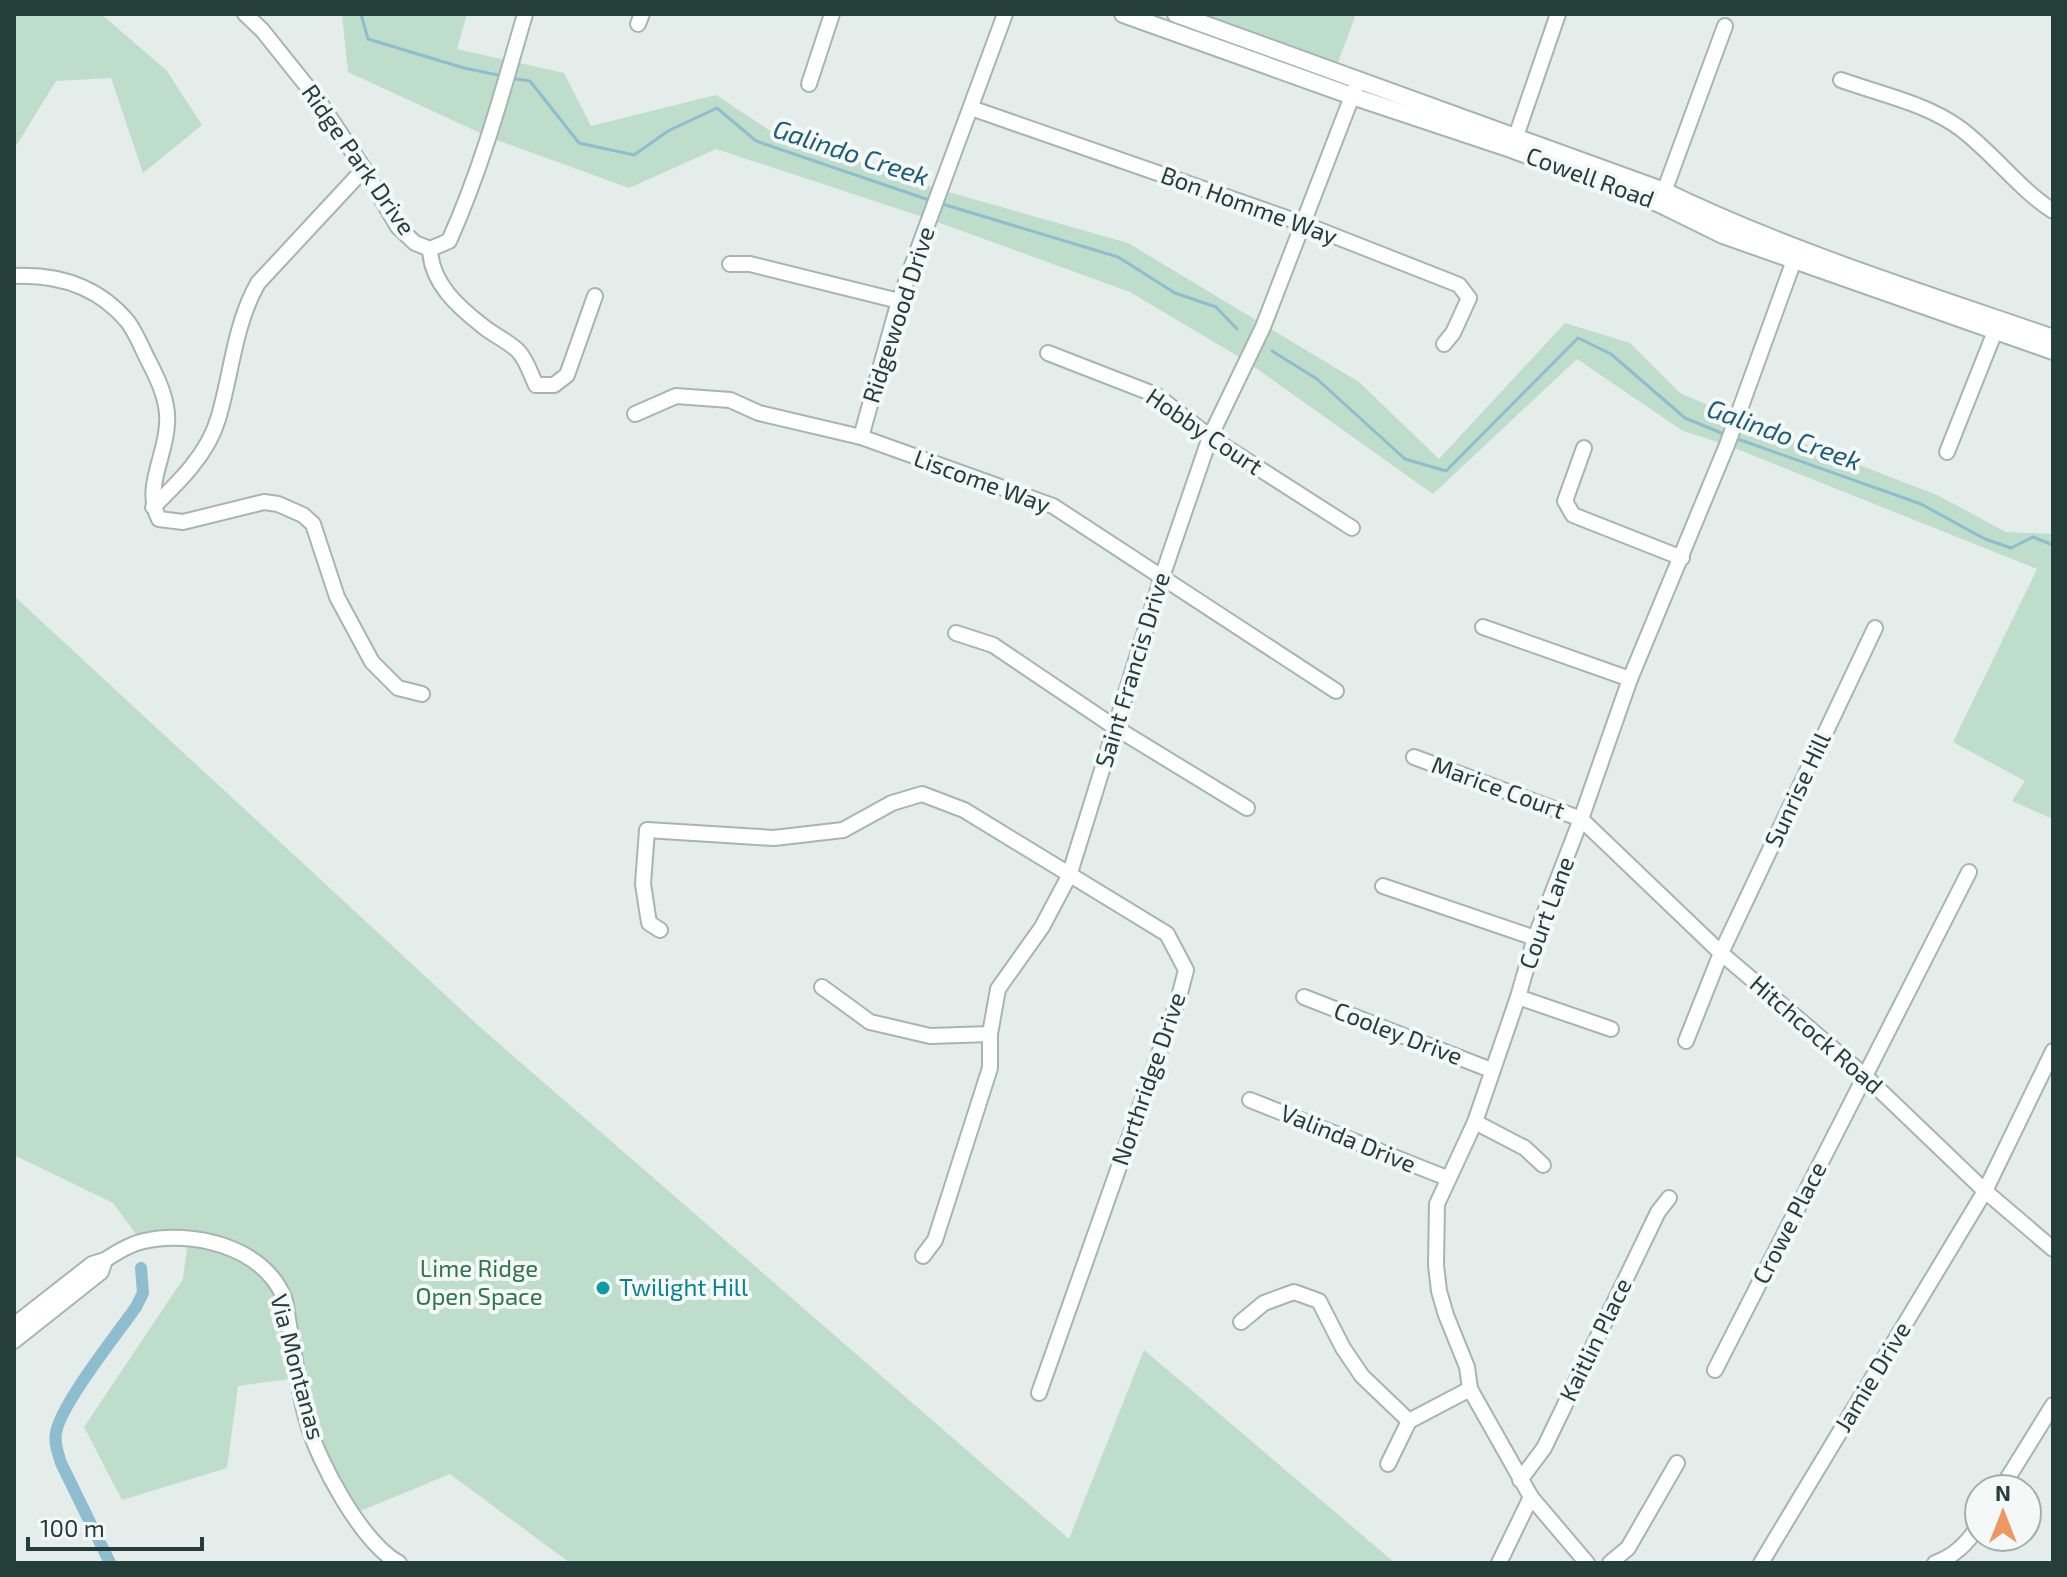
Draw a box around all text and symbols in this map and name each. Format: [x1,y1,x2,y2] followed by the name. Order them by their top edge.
[297,78,422,240] street label: Ridge Park Drive
[770,112,933,191] water label: Galindo Creek
[1523,140,1658,213] street label: Cowell Road
[1157,159,1342,250] street label: Bon Homme Way
[855,223,940,406] street label: Ridgewood Drive
[1141,381,1269,480] street label: Hobby Court
[1703,391,1866,476] water label: Galindo Creek
[910,443,1055,519] street label: Liscome Way
[1088,568,1175,771] street label: Saint Francis Drive
[1757,727,1836,851] street label: Sunrise Hill
[1428,749,1569,824] street label: Marice Court
[1512,852,1579,973] street label: Court Lane
[1745,968,1889,1099] street label: Hitchcock Road
[1104,988,1191,1169] street label: Northridge Drive
[1330,995,1467,1070] street label: Cooley Drive
[1277,1097,1420,1178] street label: Valinda Drive
[1745,1156,1832,1288] street label: Crowe Place
[415,1253,543,1310] park label: Lime Ridge Open Space
[619,1272,748,1301] place label: Twilight Hill
[1552,1273,1637,1406] street label: Kaitlin Place
[594,1279,612,1297] marker: Twilight Hill
[265,1291,332,1442] street label: Via Montanas
[1827,1316,1916,1437] street label: Jamie Drive
[1963,1473,2043,1553] north arrow
[1995,1479,2011,1505] text: N
[28,1501,202,1551] scale bar
[40,1513,105,1542] text: 100 m

